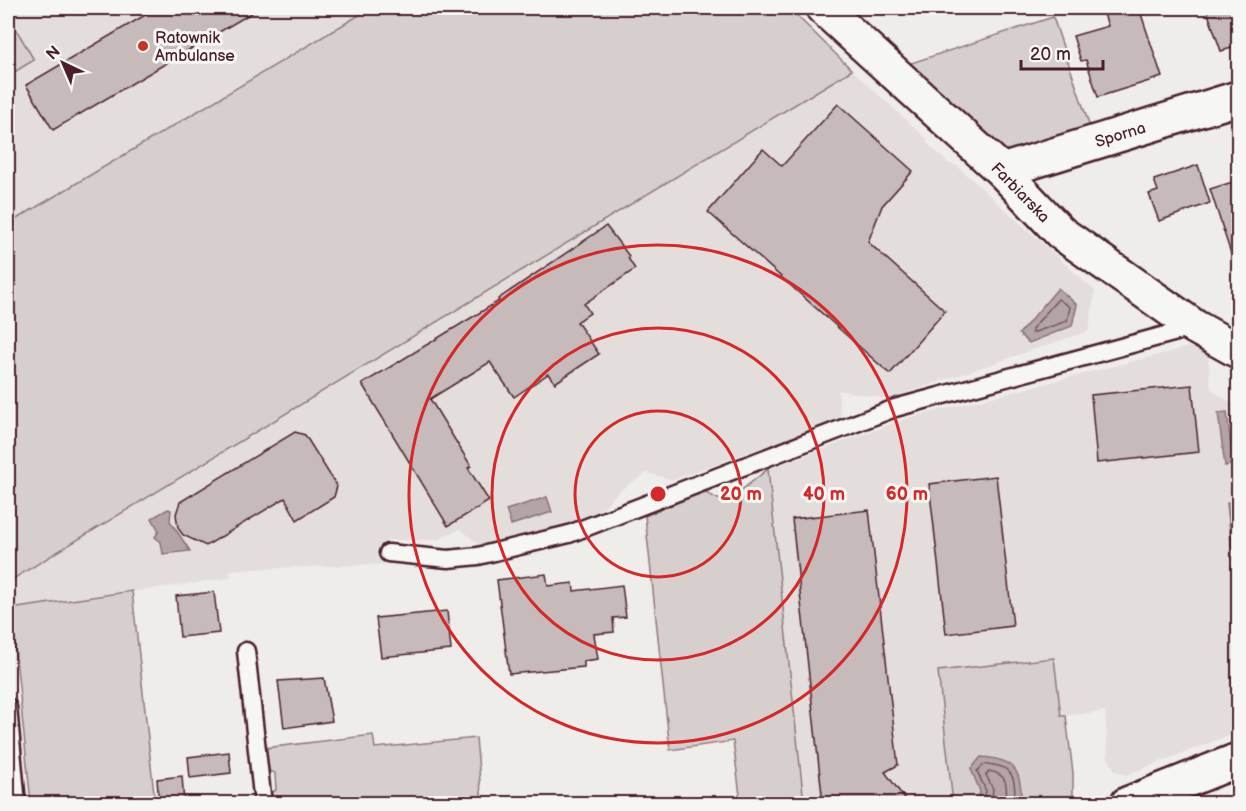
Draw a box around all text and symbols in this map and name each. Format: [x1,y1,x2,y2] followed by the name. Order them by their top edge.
[155,29,235,66] place label: Ratownik Ambulanse
[33,33,93,93] north arrow
[1021,33,1104,71] scale bar
[136,39,150,53] marker: Ratownik Ambulanse
[43,42,65,64] text: N
[1030,44,1071,65] text: 20 m
[1093,119,1148,152] street label: Sporna
[987,159,1053,227] street label: Farbiarska
[648,484,668,504] centre of rings
[720,484,762,505] text: 20 m
[803,484,845,505] text: 40 m
[886,484,928,505] text: 60 m

